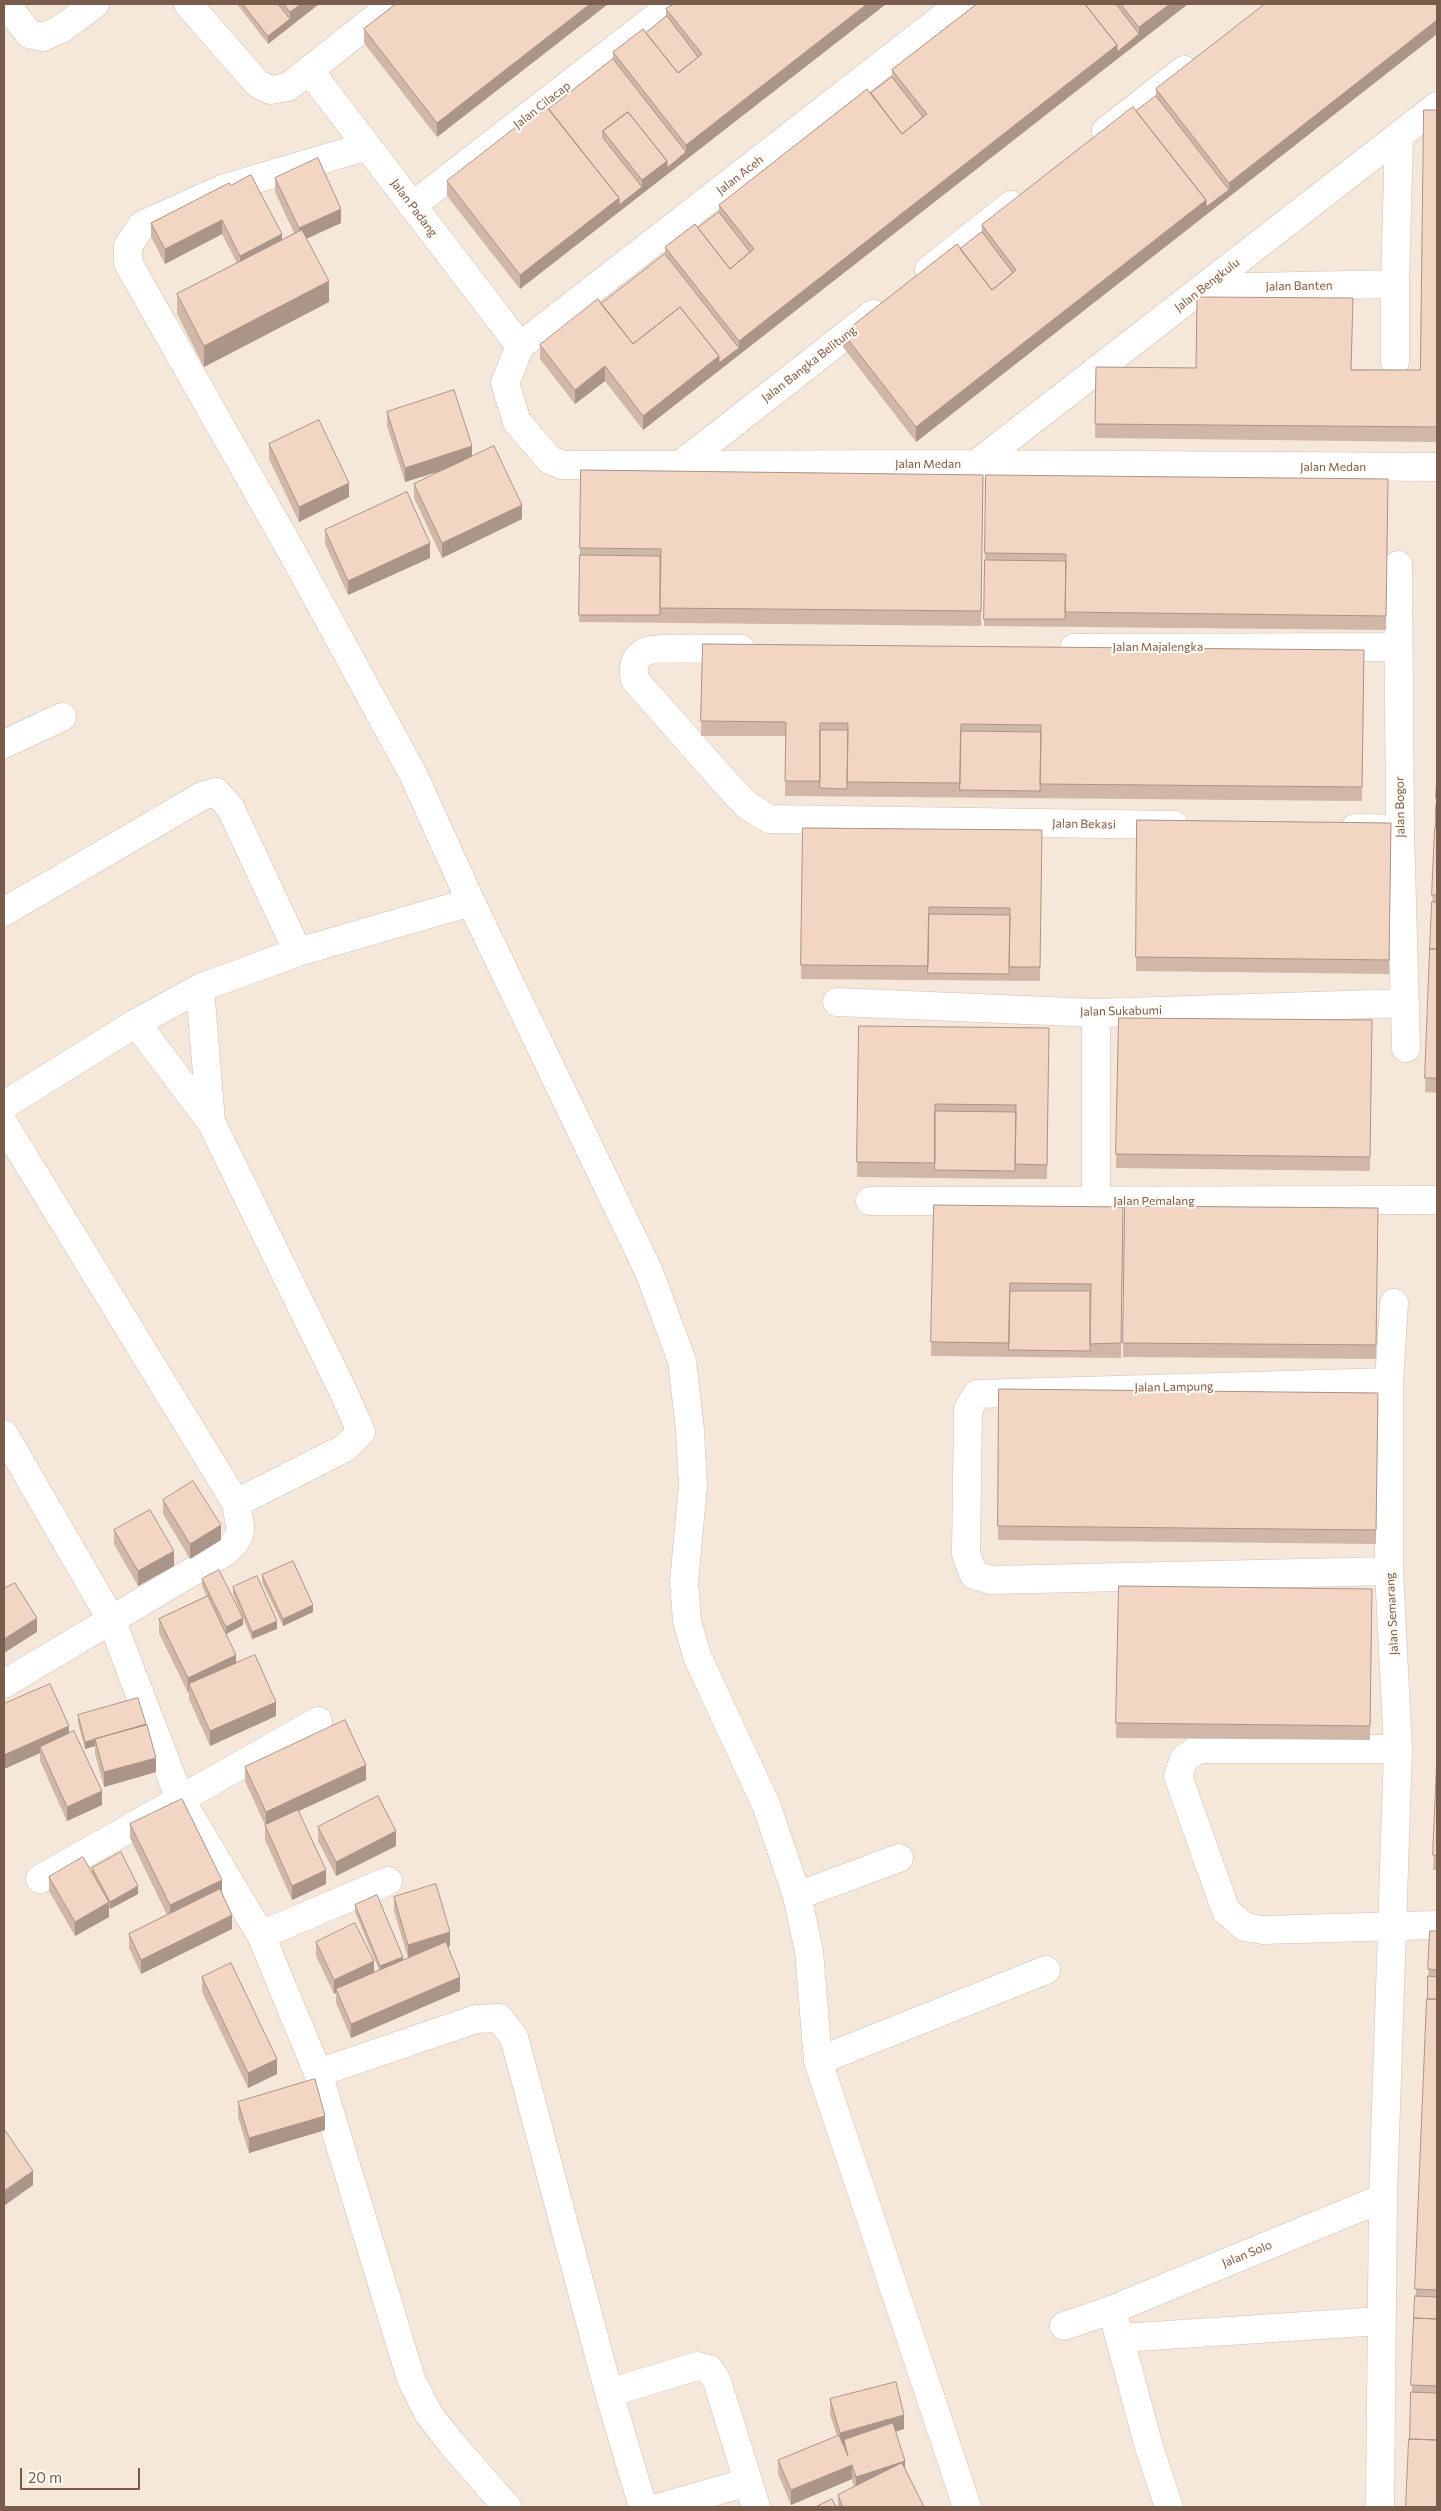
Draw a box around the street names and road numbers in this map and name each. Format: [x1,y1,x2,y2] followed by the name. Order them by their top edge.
[511,78,573,132] street label: Jalan Cilacap
[714,152,766,198] street label: Jalan Aceh
[388,176,440,240] street label: Jalan Padang
[1172,255,1242,315] street label: Jalan Bengkulu
[1265,278,1333,294] street label: Jalan Banten
[759,323,859,405] street label: Jalan Bangka Belitung
[895,457,961,471] street label: Jalan Medan
[1300,460,1366,474] street label: Jalan Medan
[1113,640,1203,654] street label: Jalan Majalengka
[1392,776,1408,838] street label: Jalan Bogor
[1052,816,1116,832] street label: Jalan Bekasi
[1080,1003,1162,1019] street label: Jalan Sukabumi
[1113,1194,1195,1208] street label: Jalan Pemalang
[1134,1379,1214,1395] street label: Jalan Lampung
[1383,1572,1401,1656] street label: Jalan Semarang
[1220,2237,1274,2271] street label: Jalan Solo

